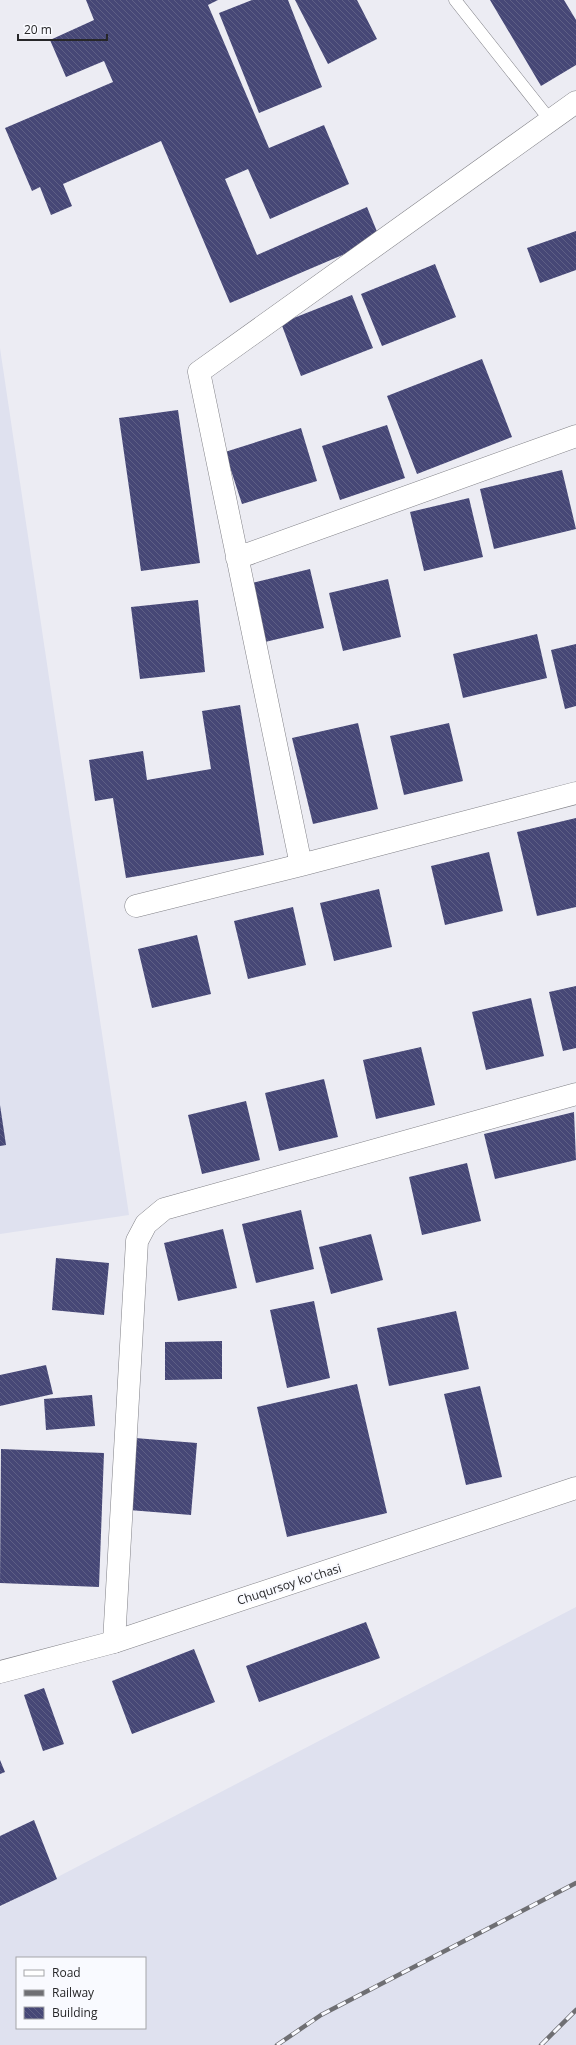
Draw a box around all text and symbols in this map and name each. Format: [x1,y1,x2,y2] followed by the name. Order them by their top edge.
[18,16,107,42] scale bar
[24,21,52,38] text: 20 m
[235,1559,343,1609] street label: Chuqursoy ko'chasi
[16,1957,146,2029] legend
[52,1964,81,1981] text: Road
[52,1984,95,2001] text: Railway
[52,2004,98,2021] text: Building

